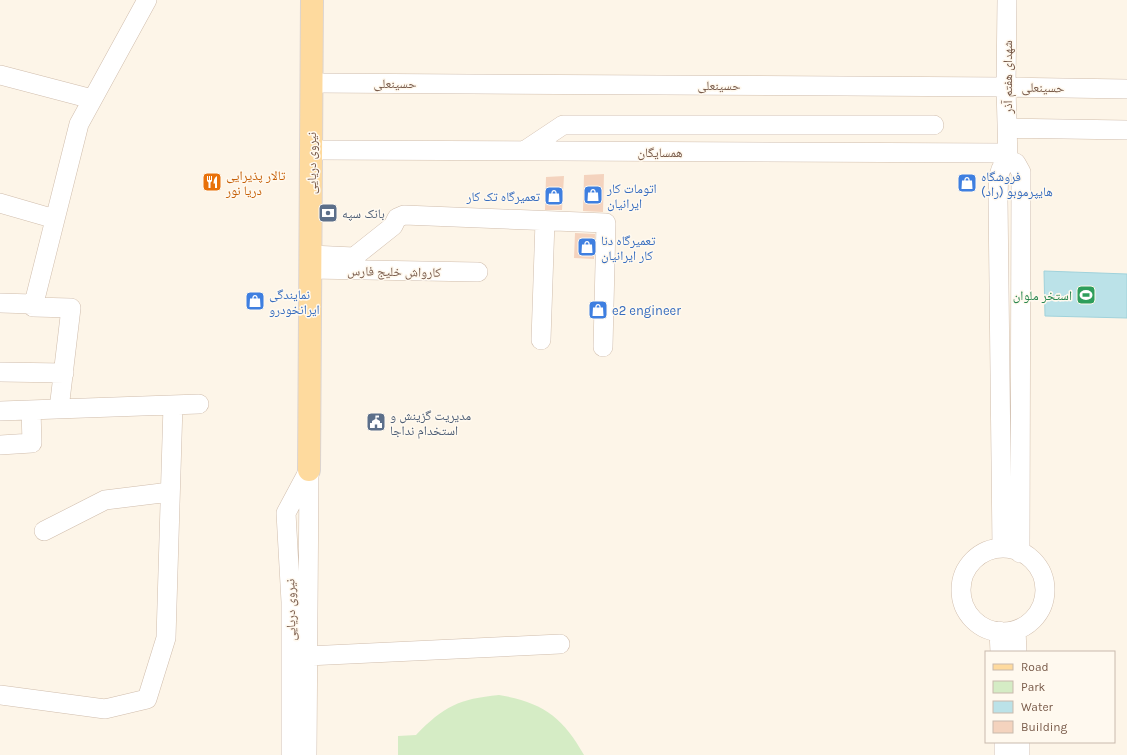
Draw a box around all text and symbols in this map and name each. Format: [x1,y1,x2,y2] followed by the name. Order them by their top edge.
[1000,40,1016,115] street label: شهدای هفتم آذر
[374,76,416,92] street label: حسینعلی
[698,78,740,94] street label: حسینعلی
[1021,80,1065,96] street label: حسینعلی
[304,132,320,194] street label: نیروی دریایی
[637,145,683,161] street label: همسایگان
[225,168,286,199] place label: تالار پذیرایی دریا نور
[981,169,1053,200] place label: فروشگاه هایپرموبو (راد)
[201,171,223,193] restaurant icon: تالار پذیرایی دریا نور
[956,172,978,194] shop icon: فروشگاه هایپرموبو (راد)
[606,181,657,212] place label: اتومات کار ایرانیان
[582,184,604,206] shop icon: اتومات کار ایرانیان
[543,185,565,207] shop icon: تعمیرگاه تک کار
[465,189,540,205] place label: تعمیرگاه تک کار
[317,202,339,224] bank icon: بانک سپه
[342,206,385,222] place label: بانک سپه
[601,233,656,264] place label: تعمیرگاه دنا کار ایرانیان
[576,236,598,258] shop icon: تعمیرگاه دنا کار ایرانیان
[347,263,442,282] street label: کارواش خلیج فارس
[1075,284,1097,306] sports icon: استخر ملوان
[269,287,320,318] place label: نمایندگی ایرانخودرو
[1013,288,1072,304] place label: استخر ملوان
[244,290,266,312] shop icon: نمایندگی ایرانخودرو
[587,299,609,321] shop icon: e2 engineer
[612,303,681,318] place label: e2 engineer
[390,408,471,439] place label: مدیریت گزینش و استخدام نداجا
[365,411,387,433] public building icon: مدیریت گزینش و استخدام نداجا
[282,579,300,641] street label: نیروی دریایی
[985,651,1115,743] legend
[1021,660,1049,674] text: Road
[1021,680,1046,694] text: Park
[1021,700,1054,714] text: Water
[1021,720,1068,734] text: Building

